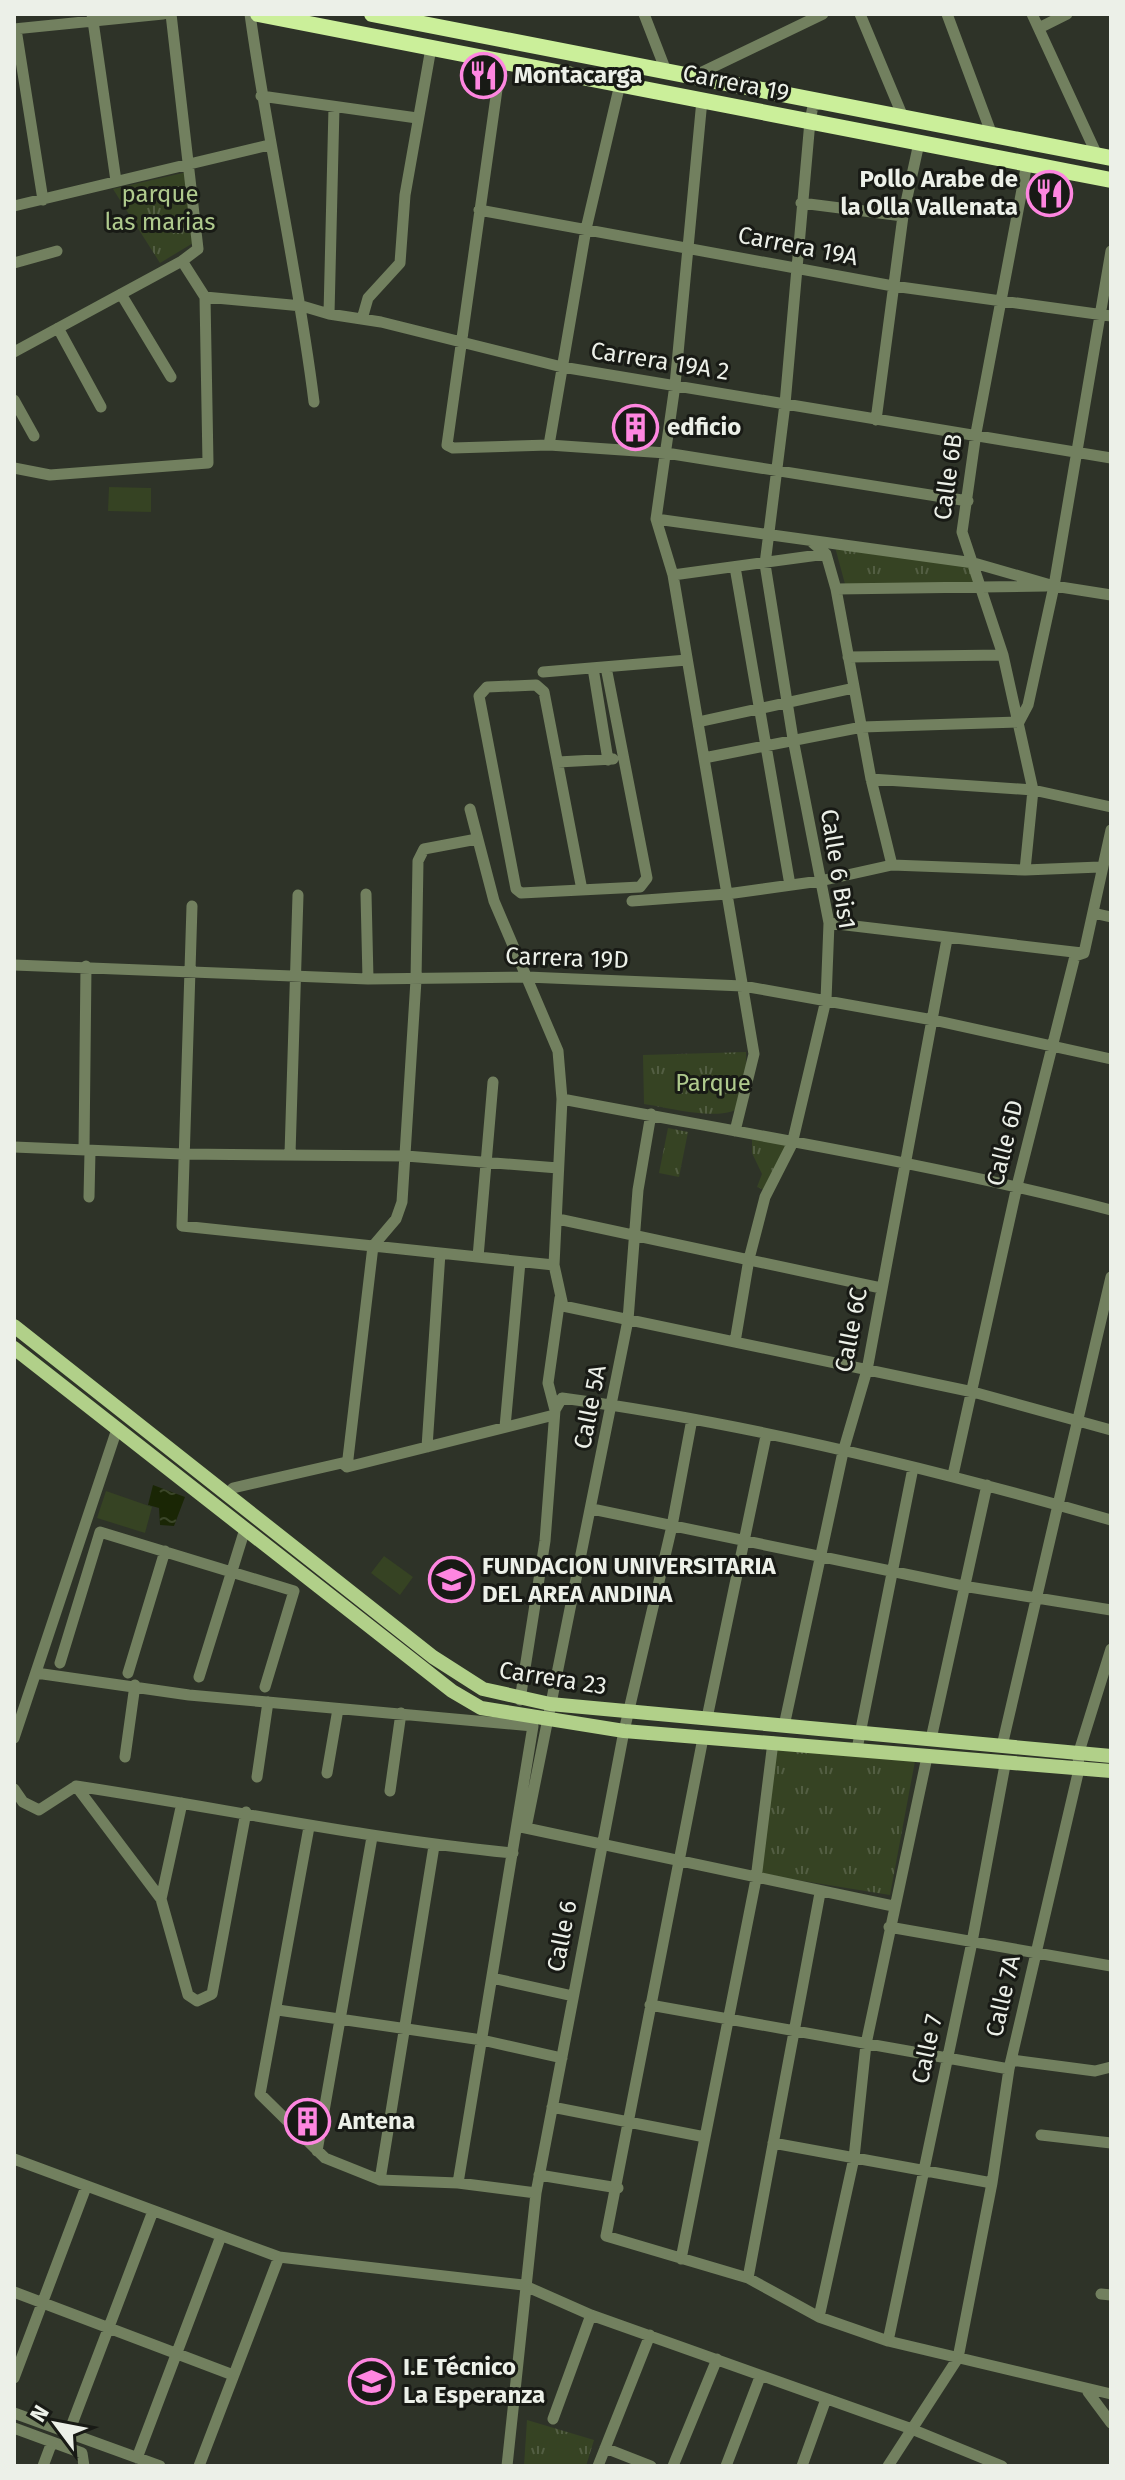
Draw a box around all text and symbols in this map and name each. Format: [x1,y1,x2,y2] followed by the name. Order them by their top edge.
[459,51,507,99] restaurant icon: Montacarga
[680,59,792,107] street label: Carrera 19
[514,61,642,89] place label: Montacarga
[840,165,1018,221] place label: Pollo Arabe de la Olla Vallenata
[1025,169,1073,217] restaurant icon: Pollo Arabe de la Olla Vallenata
[105,180,215,236] park label: parque las marias
[736,221,861,271] street label: Carrera 19A
[589,336,731,386] street label: Carrera 19A 2
[612,403,660,451] building icon: edficio
[667,413,741,441] place label: edficio
[928,432,968,522] street label: Calle 6B
[815,807,861,931] street label: Calle 6 Bis1
[505,942,629,974] street label: Carrera 19D
[675,1069,751,1097] park label: Parque
[981,1097,1029,1189] street label: Calle 6D
[829,1285,873,1375] street label: Calle 6C
[568,1362,612,1451] street label: Calle 5A
[482,1552,777,1608] place label: FUNDACION UNIVERSITARIA DEL AREA ANDINA
[427,1556,475,1604] school or university icon: FUNDACION UNIVERSITARIA DEL AREA ANDINA
[497,1656,609,1700] street label: Carrera 23
[541,1898,583,1974] street label: Calle 6
[980,1952,1026,2040] street label: Calle 7A
[906,2012,948,2086] street label: Calle 7
[283,2097,331,2145] building icon: Antena
[337,2107,415,2135] place label: Antena
[403,2353,545,2409] place label: I.E Técnico La Esperanza
[348,2357,396,2405] school or university icon: I.E Técnico La Esperanza
[16,2384,96,2464] north arrow
[24,2400,55,2427] text: N

